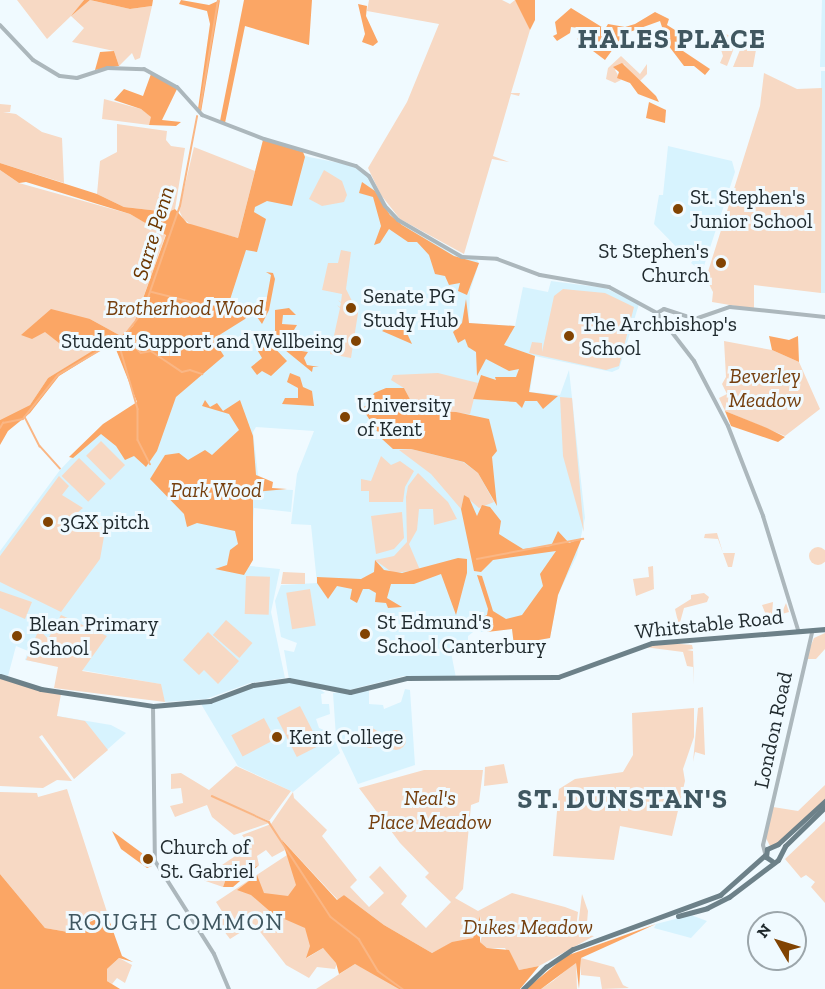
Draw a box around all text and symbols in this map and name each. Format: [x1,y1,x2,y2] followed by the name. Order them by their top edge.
[577,24,767,56] district label: HALES PLACE
[126,183,180,283] water label: Sarre Penn
[690,184,813,234] place label: St. Stephen's Junior School
[671,202,685,216] marker: St. Stephen's Junior School
[598,238,709,288] place label: St Stephen's Church
[714,256,728,270] marker: St Stephen's Church
[363,283,459,333] place label: Senate PG Study Hub
[106,295,264,321] park label: Brotherhood Wood
[344,301,358,315] marker: Senate PG Study Hub
[581,311,738,361] place label: The Archbishop's School
[60,328,344,354] place label: Student Support and Wellbeing
[562,329,576,343] marker: The Archbishop's School
[349,334,363,348] marker: Student Support and Wellbeing
[729,363,801,413] park label: Beverley Meadow
[357,392,452,442] place label: University of Kent
[338,410,352,424] marker: University of Kent
[170,477,262,503] park label: Park Wood
[60,509,150,535] place label: 3GX pitch
[41,515,55,529] marker: 3GX pitch
[634,604,784,644] street label: Whitstable Road
[377,609,546,659] place label: St Edmund's School Canterbury
[29,611,159,661] place label: Blean Primary School
[358,627,372,641] marker: St Edmund's School Canterbury
[10,629,24,643] marker: Blean Primary School
[748,669,798,791] street label: London Road
[289,724,403,750] place label: Kent College
[270,730,284,744] marker: Kent College
[517,784,729,816] district label: ST. DUNSTAN'S
[368,785,492,835] park label: Neal's Place Meadow
[160,834,254,884] place label: Church of St. Gabriel
[141,852,155,866] marker: Church of St. Gabriel
[68,908,284,936] district label: ROUGH COMMON
[747,911,807,971] north arrow
[463,914,593,940] park label: Dukes Meadow
[753,920,775,941] text: N

